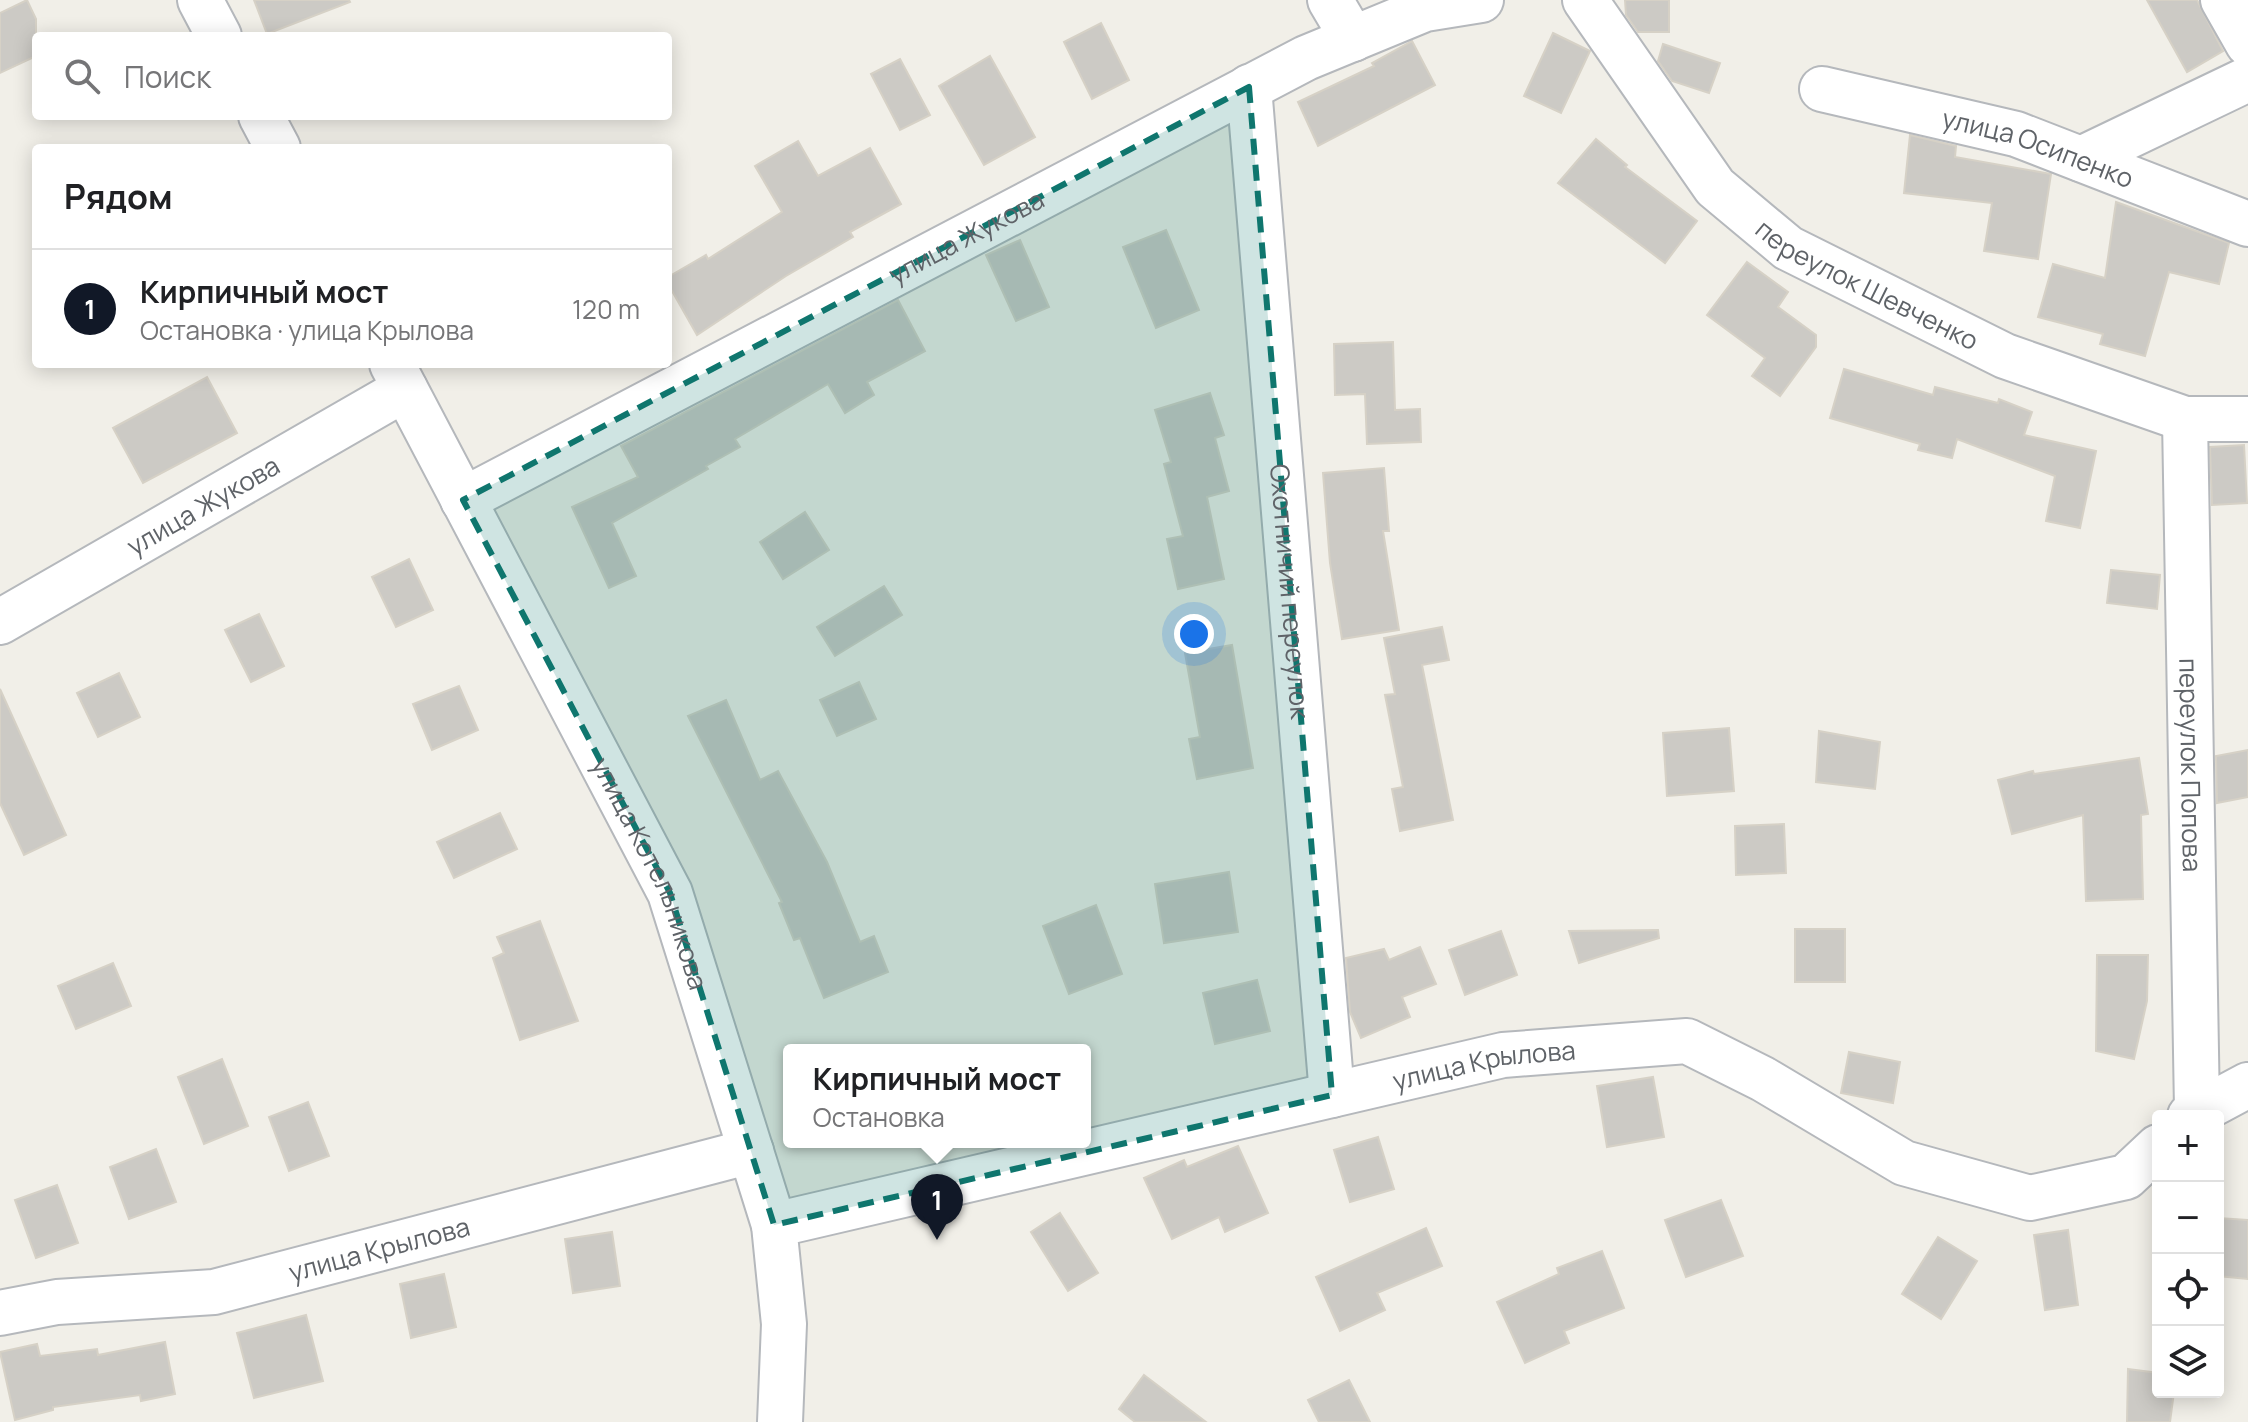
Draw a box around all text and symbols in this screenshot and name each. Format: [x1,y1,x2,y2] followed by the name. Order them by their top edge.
[32,32,672,120] search box
[60,54,104,98] icon: search
[124,56,211,97] text: Поиск
[1939,99,2139,196] street label: улица Осипенко
[64,173,173,219] text: Рядом
[882,181,1050,292] street label: улица Жукова
[1748,211,1985,358] street label: переулок Шевченко
[140,271,388,312] text: Кирпичный мост
[84,291,96,327] text: 1
[572,291,640,327] text: 120 m
[140,312,474,348] text: Остановка · улица Крылова
[120,447,286,564] street label: улица Жукова
[1262,462,1319,721] street label: Охотничий переулок
[1174,614,1214,654] your location
[2171,658,2211,872] street label: переулок Попова
[584,751,717,994] street label: улица Котельникова
[1389,1032,1577,1098] street label: улица Крылова
[783,1044,1091,1148] popup
[813,1058,1061,1099] text: Кирпичный мост
[813,1099,945,1135] text: Остановка
[2152,1110,2224,1398] map controls
[2152,1110,2224,1182] button: +
[911,1174,963,1240] pin: 1
[2152,1182,2224,1254] button: −
[285,1208,473,1290] street label: улица Крылова
[2152,1254,2224,1326] button: locate
[2152,1326,2224,1398] button: layers

